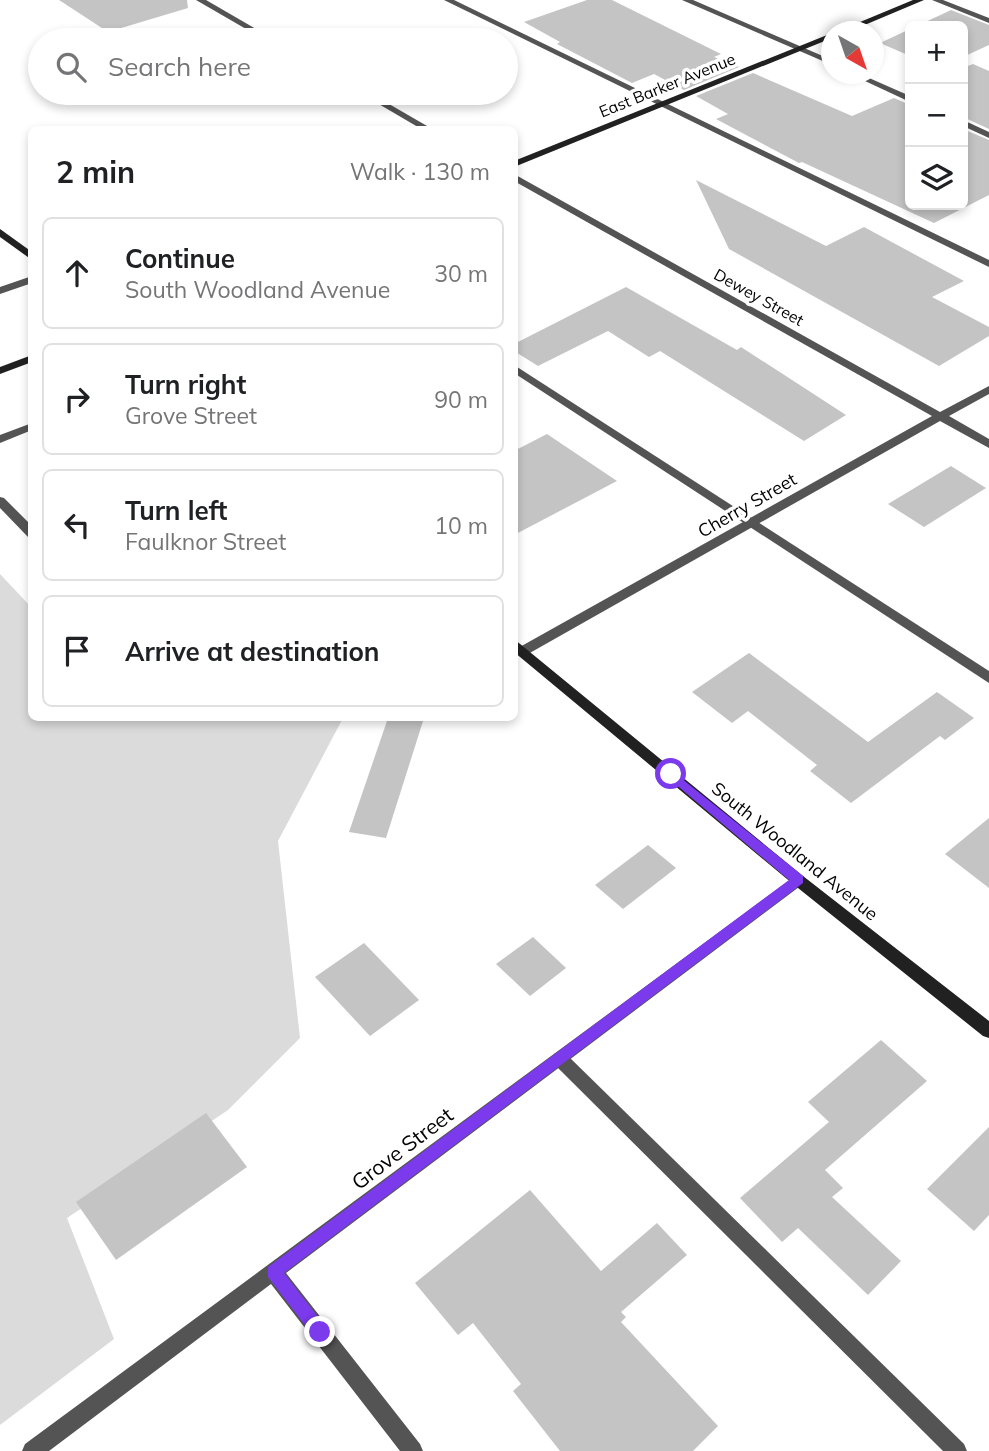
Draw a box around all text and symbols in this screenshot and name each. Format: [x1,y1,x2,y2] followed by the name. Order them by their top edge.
[821,21,884,84] north arrow
[905,21,968,210] map controls
[905,21,968,84] button: +
[28,28,518,105] search box
[52,48,90,86] icon: search
[596,49,738,121] street label: East Barker Avenue
[108,50,251,83] text: Search here
[905,84,968,147] button: −
[905,147,968,210] button: layers
[56,153,135,191] text: 2 min
[350,157,490,186] text: Walk · 130 m
[125,242,235,275] text: Continue
[58,254,96,292] icon: ahead
[434,259,488,288] text: 30 m
[710,264,808,330] street label: Dewey Street
[125,275,390,304] text: South Woodland Avenue
[125,368,246,401] text: Turn right
[58,380,96,418] icon: right
[434,385,488,414] text: 90 m
[125,401,257,430] text: Grove Street
[693,467,801,543] street label: Cherry Street
[125,494,227,527] text: Turn left
[58,506,96,544] icon: left
[434,511,488,540] text: 10 m
[125,527,286,556] text: Faulknor Street
[58,632,96,670] icon: arrive
[125,635,380,668] text: Arrive at destination
[655,758,686,789] route start
[707,777,883,925] street label: South Woodland Avenue
[346,1101,458,1195] street label: Grove Street
[304,1316,335,1347] route end

